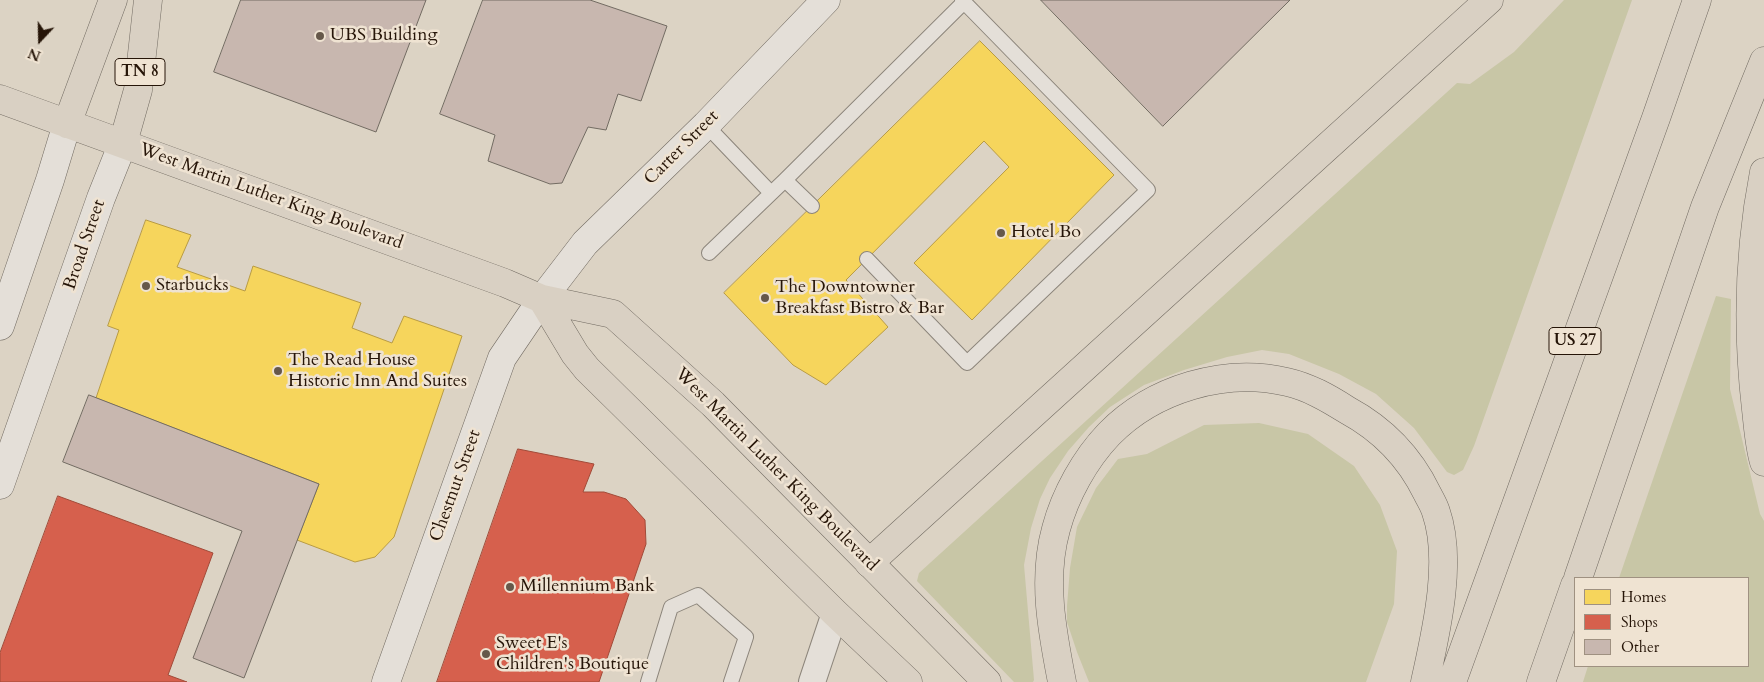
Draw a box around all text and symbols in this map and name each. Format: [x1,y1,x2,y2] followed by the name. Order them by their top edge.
[15,15,65,65] north arrow
[330,25,437,47] place label: UBS Building
[314,30,326,42] marker: UBS Building
[25,43,44,66] text: N
[115,58,165,86] road number: TN 8
[640,106,724,190] street label: Carter Street
[136,139,406,255] street label: West Martin Luther King Boulevard
[59,197,111,293] street label: Broad Street
[1011,222,1081,244] place label: Hotel Bo
[995,227,1007,239] marker: Hotel Bo
[156,275,228,297] place label: Starbucks
[775,277,944,320] place label: The Downtowner Breakfast Bistro & Bar
[140,280,152,292] marker: Starbucks
[759,292,771,304] marker: The Downtowner Breakfast Bistro & Bar
[1549,328,1601,354] road number: US 27
[288,350,467,392] place label: The Read House Historic Inn And Suites
[670,364,882,576] street label: West Martin Luther King Boulevard
[272,365,284,377] marker: The Read House Historic Inn And Suites
[426,427,486,545] street label: Chestnut Street
[520,576,655,598] place label: Millennium Bank
[1574,577,1749,667] legend
[504,581,516,593] marker: Millennium Bank
[1621,587,1666,607] text: Homes
[1621,612,1658,632] text: Shops
[496,633,649,676] place label: Sweet E's Children's Boutique
[1621,637,1659,657] text: Other
[480,648,492,660] marker: Sweet E's Children's Boutique

